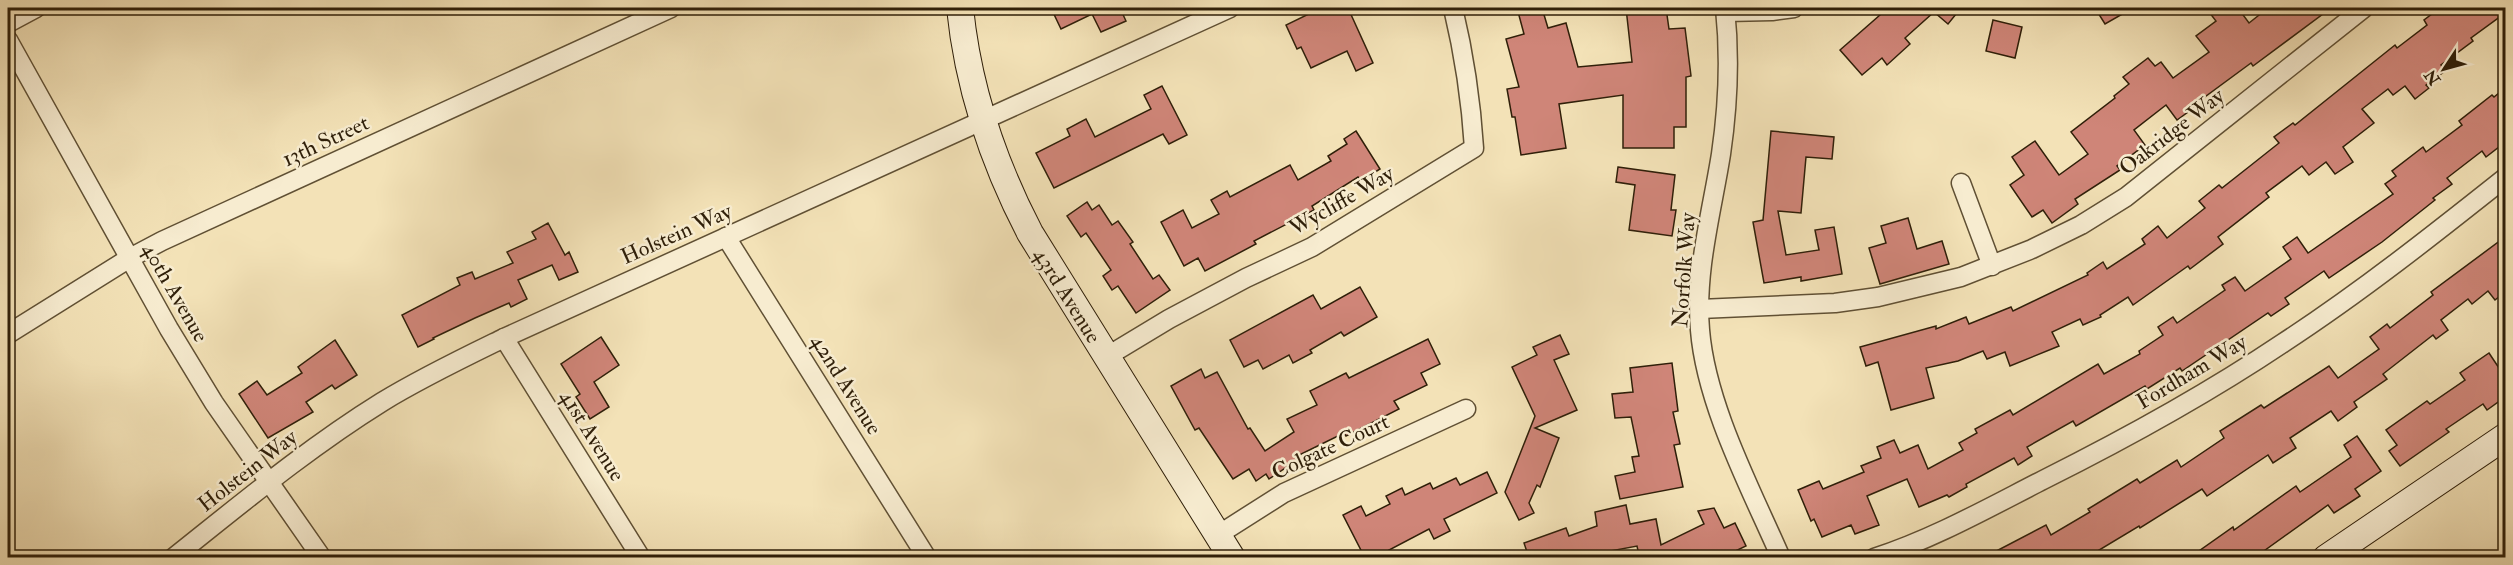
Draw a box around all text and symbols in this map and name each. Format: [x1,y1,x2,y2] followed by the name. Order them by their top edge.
[2414,39,2474,99] north arrow
[2420,65,2446,90] text: N
[2113,82,2230,182] street label: Oakridge Way
[278,109,373,173] street label: 13th Street
[1283,159,1399,243] street label: Wycliffe Way
[617,197,737,271] street label: Holstein Way
[1666,211,1702,329] street label: Norfolk Way
[135,238,215,347] street label: 40th Avenue
[1027,243,1108,349] street label: 43rd Avenue
[2131,328,2252,416] street label: Fordham Way
[804,329,888,440] street label: 42nd Avenue
[553,385,631,487] street label: 41st Avenue
[1267,407,1394,486] street label: Colgate Court
[192,423,303,518] street label: Holstein Way

